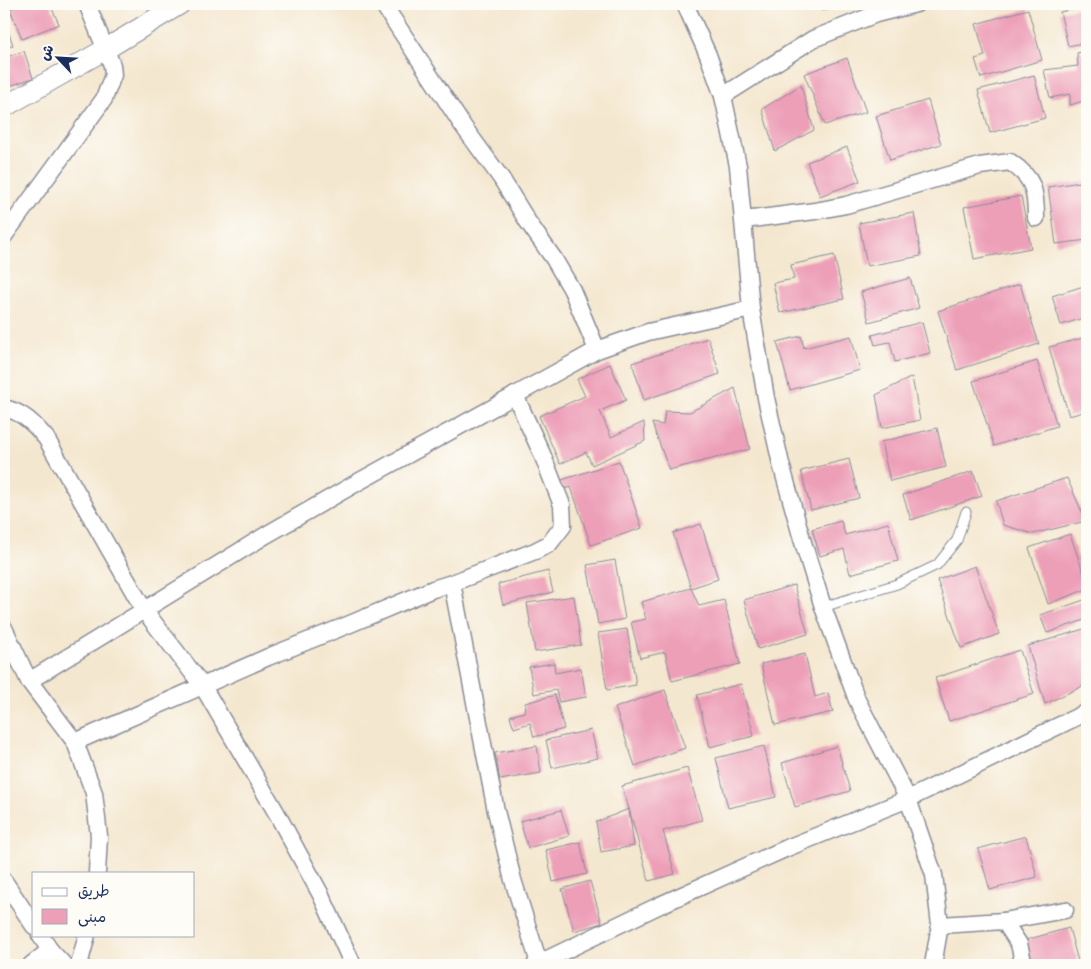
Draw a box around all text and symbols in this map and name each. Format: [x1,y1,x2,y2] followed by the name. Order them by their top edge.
[32,32,82,82] north arrow
[36,42,58,63] text: ش
[32,872,195,936] legend
[78,882,110,901] text: طريق
[78,908,106,927] text: مبنى

